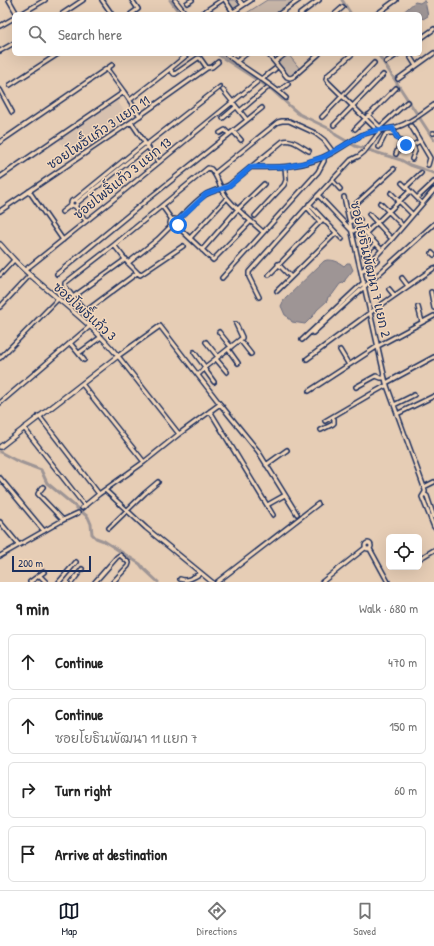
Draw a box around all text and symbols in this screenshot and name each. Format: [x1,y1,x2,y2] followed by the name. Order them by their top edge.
[12,12,422,56] search box
[26,23,48,45] icon: search
[58,24,122,45] text: Search here
[42,89,153,173] street label: ซอยโพธิ์แก้ว 3 แยก 11
[68,131,175,223] street label: ซอยโพธิ์แก้ว 3 แยก 13
[397,136,415,154] route end
[347,199,395,339] street label: ซอยโยธินพัฒนา 7 แยก 2
[169,216,187,234] route start
[49,276,122,344] street label: ซอยโพธิ์แก้ว 3
[386,534,422,570] map controls
[386,534,422,570] button: locate
[12,554,91,573] scale bar
[18,556,43,570] text: 200 m
[16,597,49,620] text: 9 min
[359,599,418,617] text: Walk · 680 m
[17,651,39,673] icon: ahead
[55,652,103,673] text: Continue
[388,653,417,671] text: 470 m
[55,704,103,725] text: Continue
[17,715,39,737] icon: ahead
[389,717,417,735] text: 150 m
[55,729,197,747] text: ซอยโยธินพัฒนา 11 แยก 7
[17,779,39,801] icon: right
[55,780,111,801] text: Turn right
[394,781,417,799] text: 60 m
[17,843,39,865] icon: arrive
[55,844,167,865] text: Arrive at destination
[58,900,80,938] tab: Map
[197,900,237,938] tab: Directions
[353,900,376,938] tab: Saved

